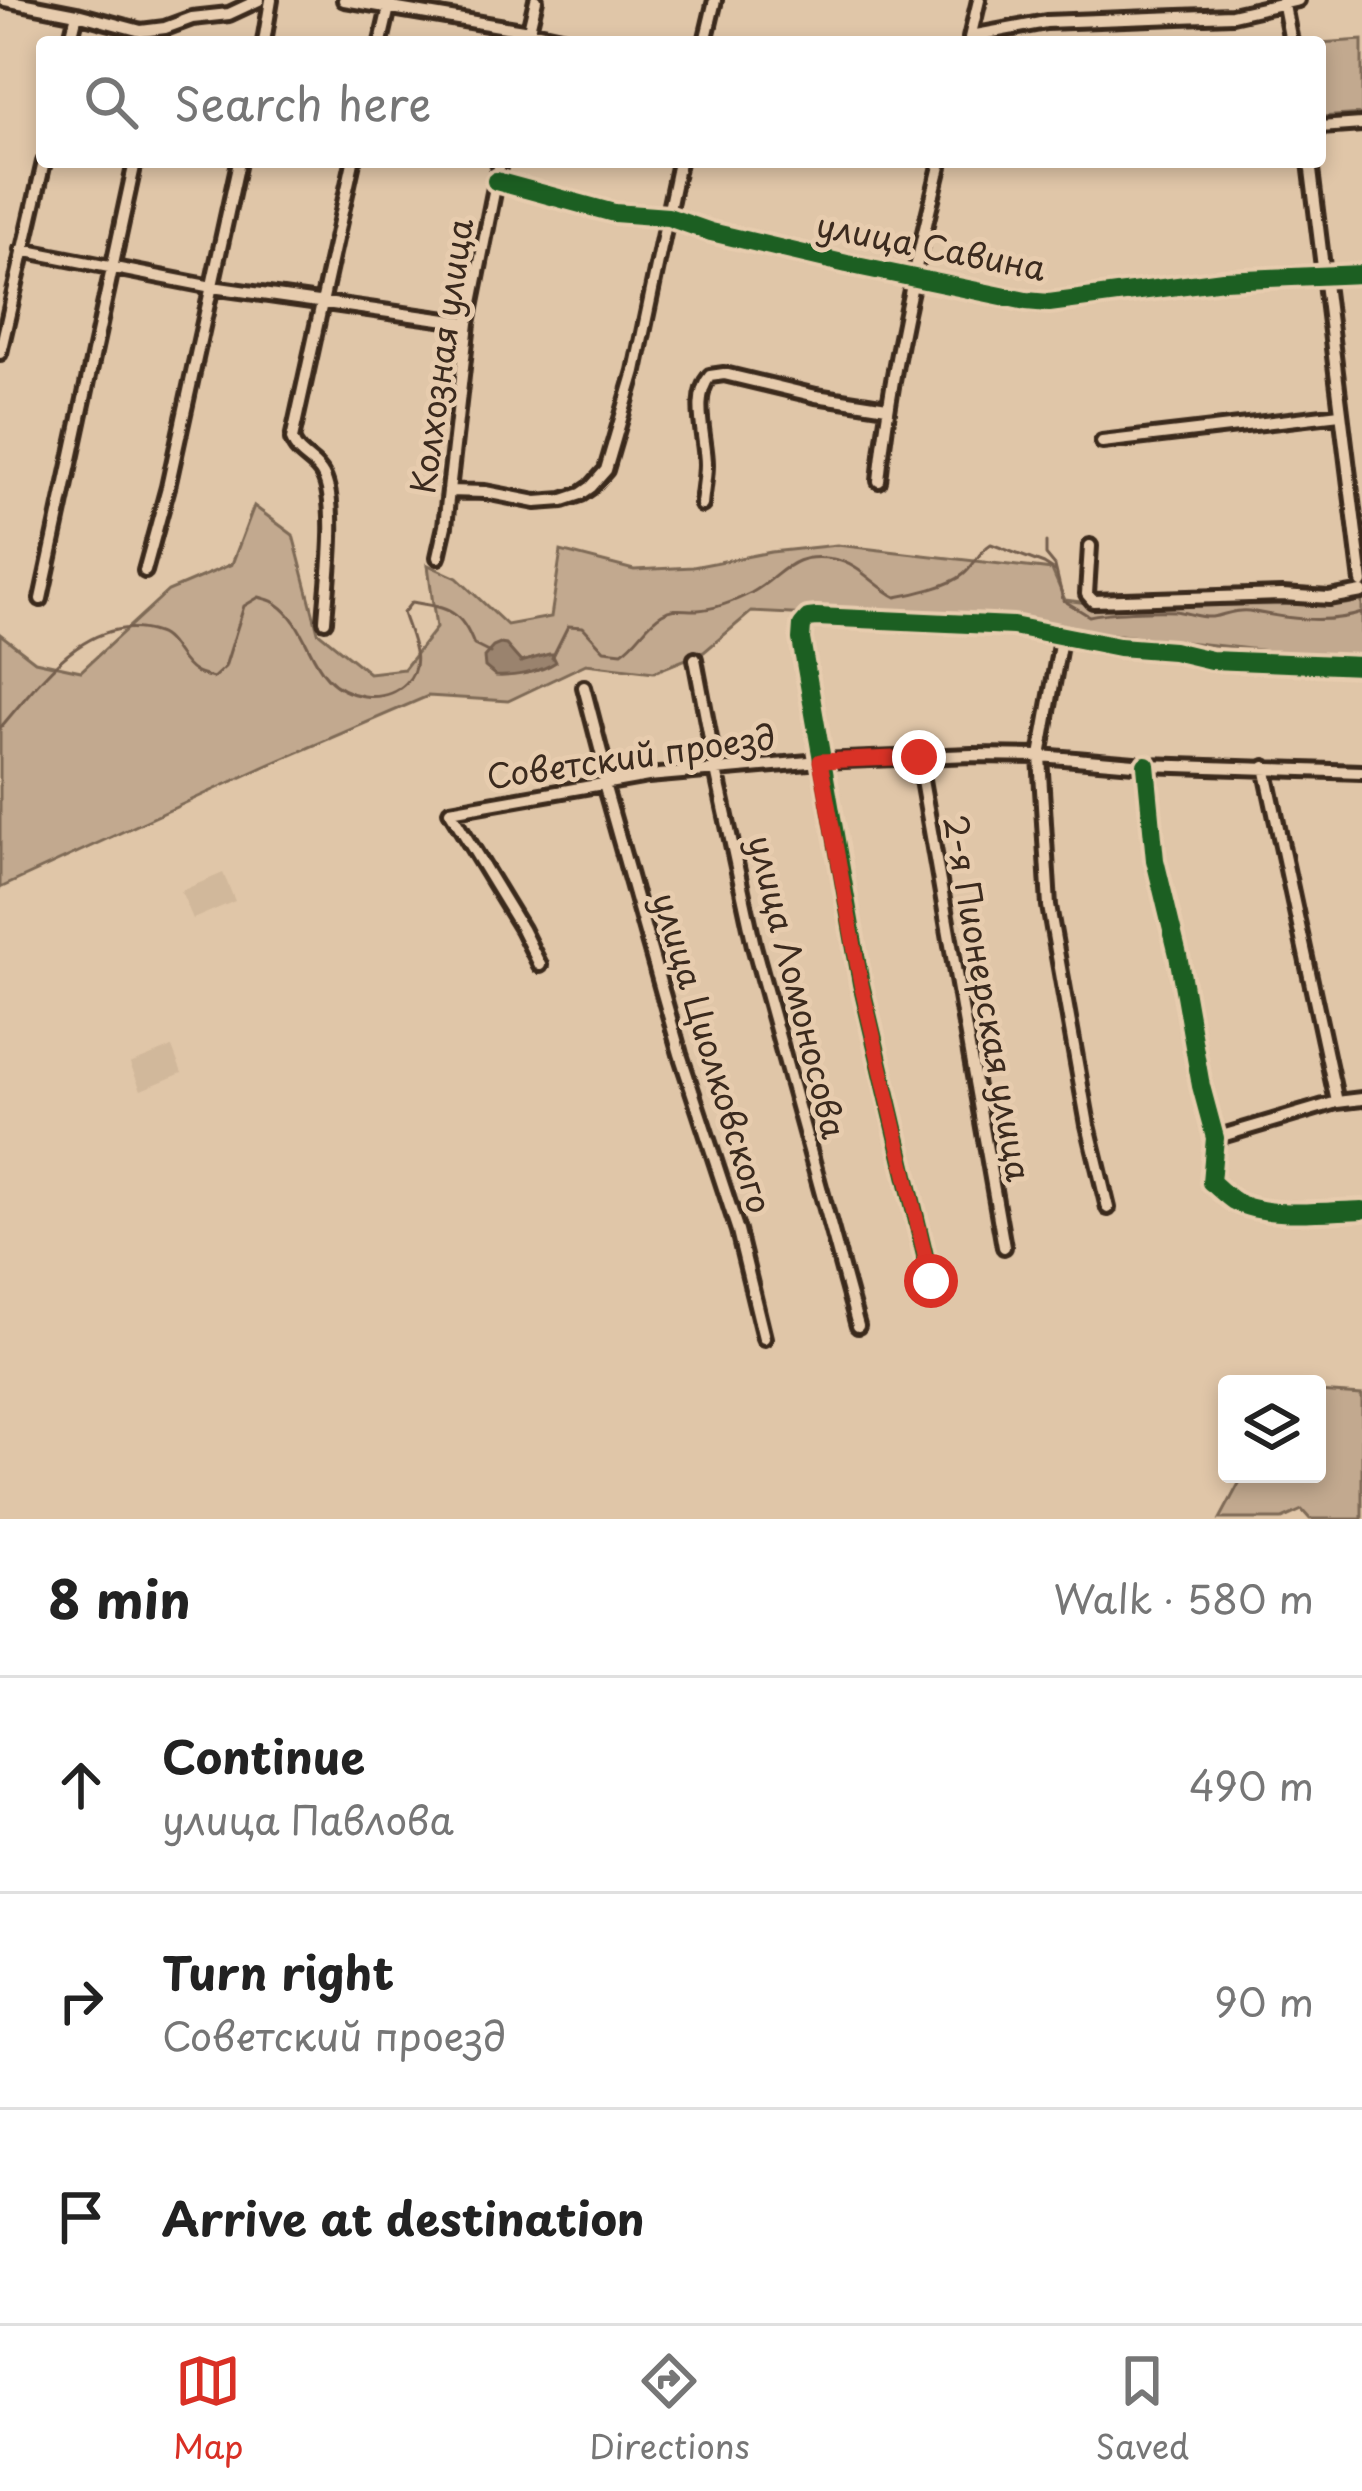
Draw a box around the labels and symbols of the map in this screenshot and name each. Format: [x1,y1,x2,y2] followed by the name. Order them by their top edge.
[812,198,1051,292] street label: улица Савина
[396,215,484,497] street label: Колхозная улица
[483,710,778,800] street label: Советский проезд
[892,730,946,784] route end
[932,811,1046,1185] street label: 2-я Пионерская улица
[737,830,861,1144] street label: улица Ломоносова
[641,886,786,1219] street label: улица Циолковского
[904,1254,958,1308] route start

